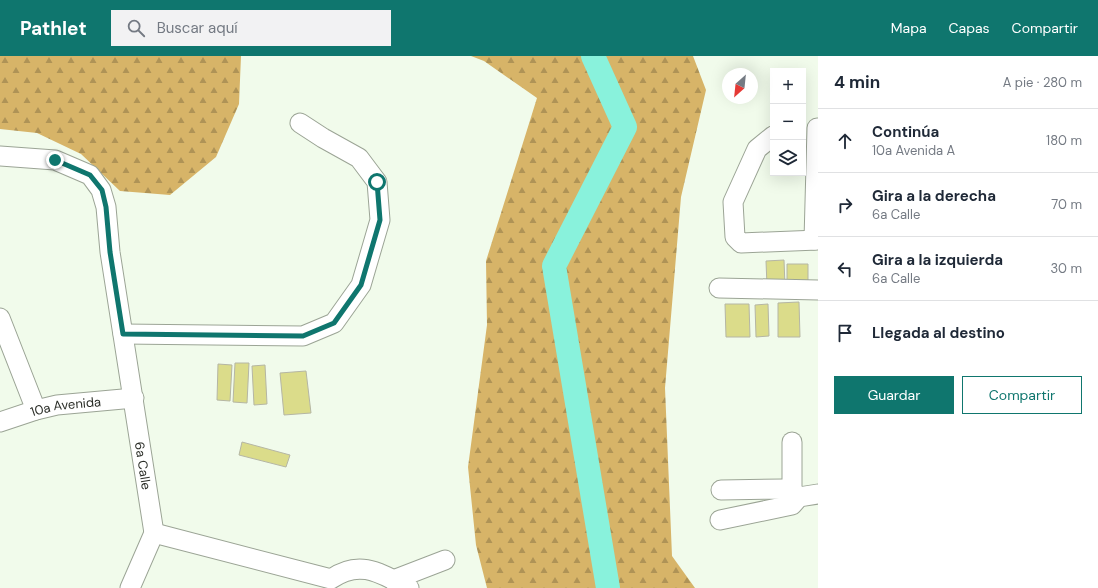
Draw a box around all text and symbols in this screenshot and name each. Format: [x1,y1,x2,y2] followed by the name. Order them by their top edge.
[111,10,391,46] search box
[20,16,87,41] text: Pathlet
[125,17,147,39] icon: search
[157,18,238,38] text: Buscar aquí
[891,19,927,37] text: Mapa
[949,19,990,37] text: Capas
[1012,19,1078,37] text: Compartir
[722,68,758,104] north arrow
[770,68,806,176] map controls
[770,68,806,104] button: +
[834,71,880,93] text: 4 min
[1003,74,1082,91] text: A pie · 280 m
[770,104,806,140] button: −
[872,122,939,142] text: Continúa
[834,130,856,152] icon: ahead
[1046,132,1082,149] text: 180 m
[770,140,806,176] button: layers
[872,142,955,159] text: 10a Avenida A
[46,151,64,169] route end
[368,173,386,191] route start
[872,186,996,206] text: Gira a la derecha
[834,194,856,216] icon: right
[1051,196,1082,213] text: 70 m
[872,206,920,223] text: 6a Calle
[872,250,1003,270] text: Gira a la izquierda
[834,258,856,280] icon: left
[1050,260,1082,277] text: 30 m
[872,270,920,287] text: 6a Calle
[834,322,856,344] icon: arrive
[872,323,1005,343] text: Llegada al destino
[834,376,954,414] button: Guardar
[962,376,1082,414] button: Compartir
[28,393,102,420] street label: 10a Avenida
[131,441,155,491] street label: 6a Calle

